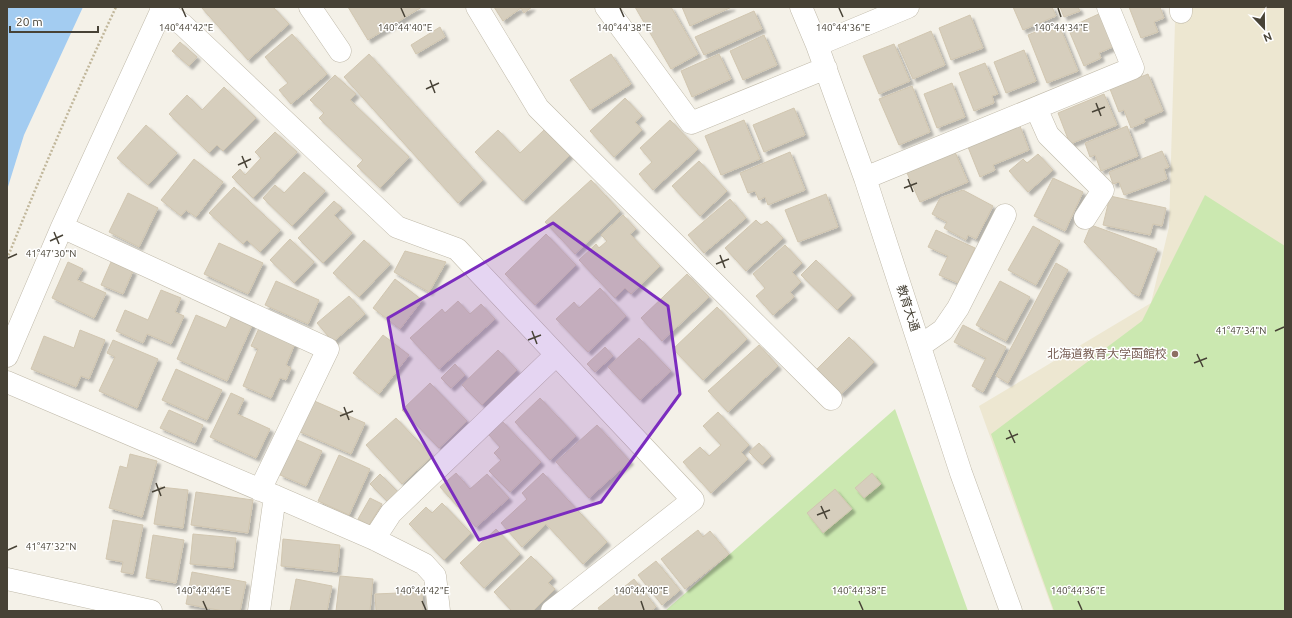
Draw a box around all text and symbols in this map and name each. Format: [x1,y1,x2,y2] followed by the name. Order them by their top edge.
[10,8,98,34] scale bar
[1244,8,1284,48] north arrow
[16,15,43,28] text: 20 m
[159,22,214,33] text: 140°44'42"E
[378,22,433,33] text: 140°44'40"E
[597,22,652,33] text: 140°44'38"E
[816,22,871,33] text: 140°44'36"E
[1034,22,1089,33] text: 140°44'34"E
[1262,30,1274,44] text: N
[26,248,76,259] text: 41°47'30"N
[895,283,922,333] street label: 教育大通
[1216,325,1266,336] text: 41°47'34"N
[1047,347,1167,360] place label: 北海道教育大学函館校
[1170,349,1180,359] marker: 北海道教育大学函館校
[26,541,76,552] text: 41°47'32"N
[176,585,231,596] text: 140°44'44"E
[395,585,450,596] text: 140°44'42"E
[614,585,669,596] text: 140°44'40"E
[832,585,887,596] text: 140°44'38"E
[1051,585,1106,596] text: 140°44'36"E

